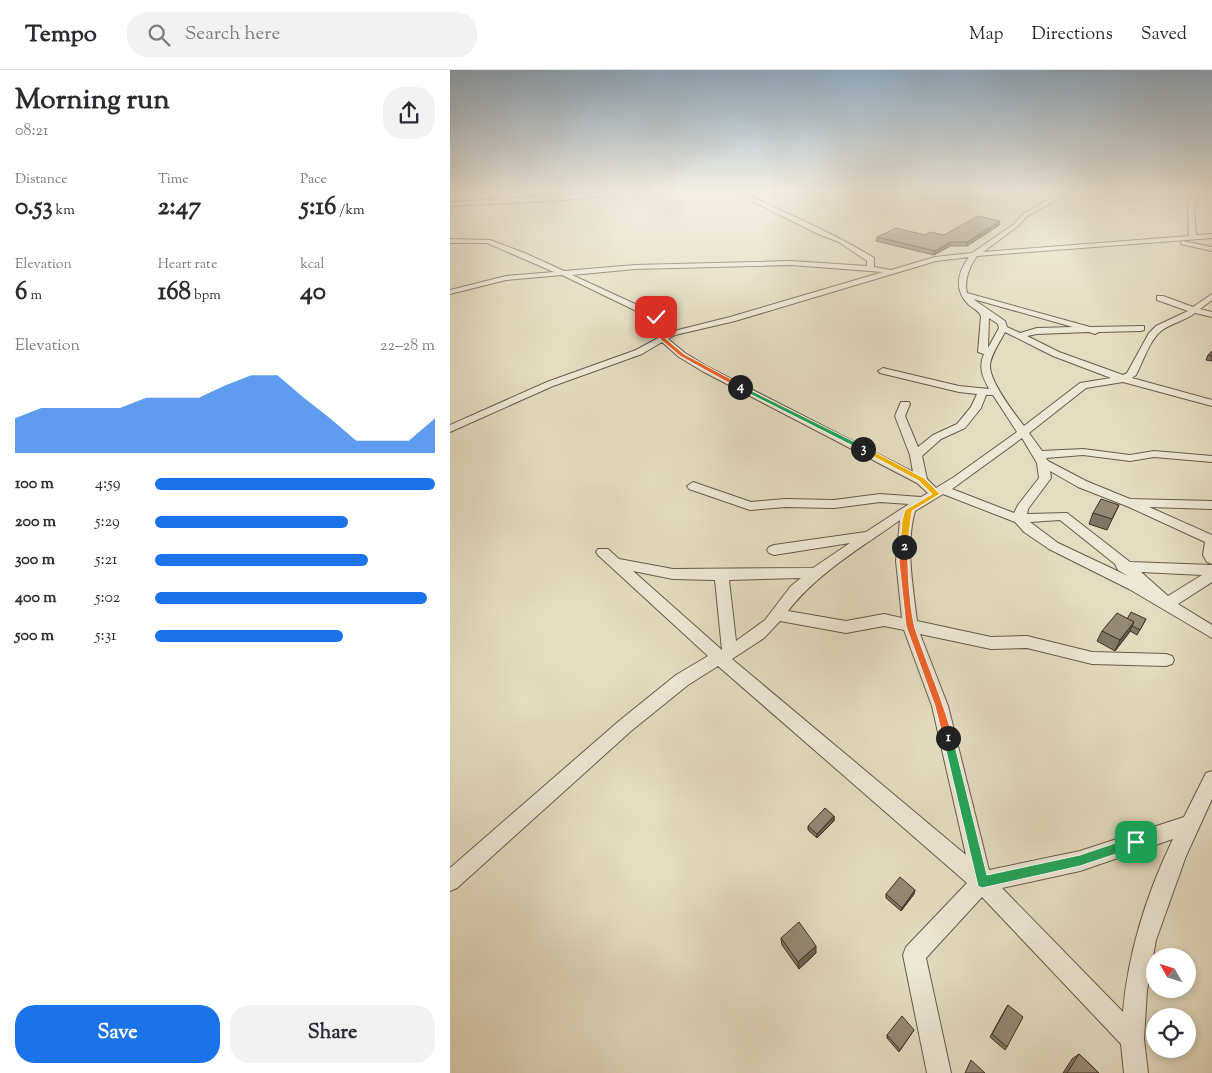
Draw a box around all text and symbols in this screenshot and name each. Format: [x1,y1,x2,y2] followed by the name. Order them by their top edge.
[127,12,477,57] search box
[25,18,97,52] text: Tempo
[145,21,173,49] icon: search
[185,21,280,48] text: Search here
[969,22,1004,48] text: Map
[1032,22,1113,48] text: Directions
[1141,22,1187,48] text: Saved
[15,81,170,121] text: Morning run
[383,87,435,139] button: share
[15,120,49,143] text: 08:21
[15,170,68,190] text: Distance
[158,170,189,190] text: Time
[300,170,327,190] text: Pace
[15,190,53,226] text: 0.53
[158,190,201,226] text: 2:47
[300,190,336,226] text: 5:16
[53,201,75,221] text: km
[336,201,365,221] text: /km
[15,255,72,275] text: Elevation
[158,255,217,275] text: Heart rate
[300,255,324,275] text: kcal
[15,275,27,311] text: 6
[158,275,191,311] text: 168
[300,275,326,311] text: 40
[27,286,42,306] text: m
[191,286,221,306] text: bpm
[635,296,677,338] pin
[642,303,670,331] icon: check
[15,335,80,358] text: Elevation
[380,335,435,358] text: 22–28 m
[728,374,752,400] pin: 4
[737,377,744,397] text: 4
[850,436,876,462] pin: 3
[861,439,866,459] text: 3
[15,473,54,496] text: 100 m
[95,473,120,496] text: 4:59
[15,511,56,534] text: 200 m
[95,511,120,534] text: 5:29
[892,534,916,560] pin: 2
[901,537,908,557] text: 2
[15,549,55,572] text: 300 m
[95,549,118,572] text: 5:21
[15,587,57,610] text: 400 m
[95,587,120,610] text: 5:02
[15,625,54,648] text: 500 m
[95,625,117,648] text: 5:31
[936,726,960,750] pin: 1
[946,728,951,748] text: 1
[1115,821,1157,863] pin
[1122,828,1150,856] icon: arrive
[1146,948,1196,998] north arrow
[1146,948,1196,1058] map controls
[15,1005,220,1063] button: Save
[230,1005,435,1063] button: Share
[1146,1008,1196,1058] button: locate

